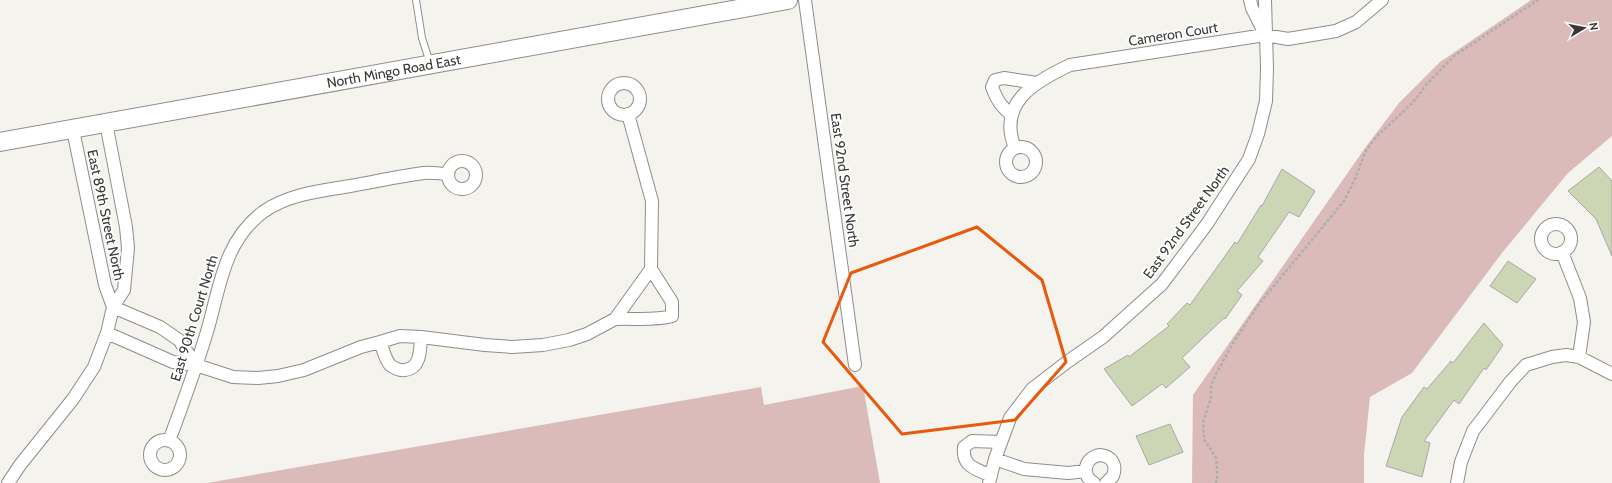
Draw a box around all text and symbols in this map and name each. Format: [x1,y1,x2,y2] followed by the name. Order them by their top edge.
[1564,8,1604,48] north arrow
[1127,18,1219,50] street label: Cameron Court
[1586,21,1601,31] text: N
[325,50,462,92] street label: North Mingo Road East
[827,112,863,248] street label: East 92nd Street North
[83,148,129,282] street label: East 89th Street North
[1139,162,1233,282] street label: East 92nd Street North
[166,253,222,383] street label: East 90th Court North

